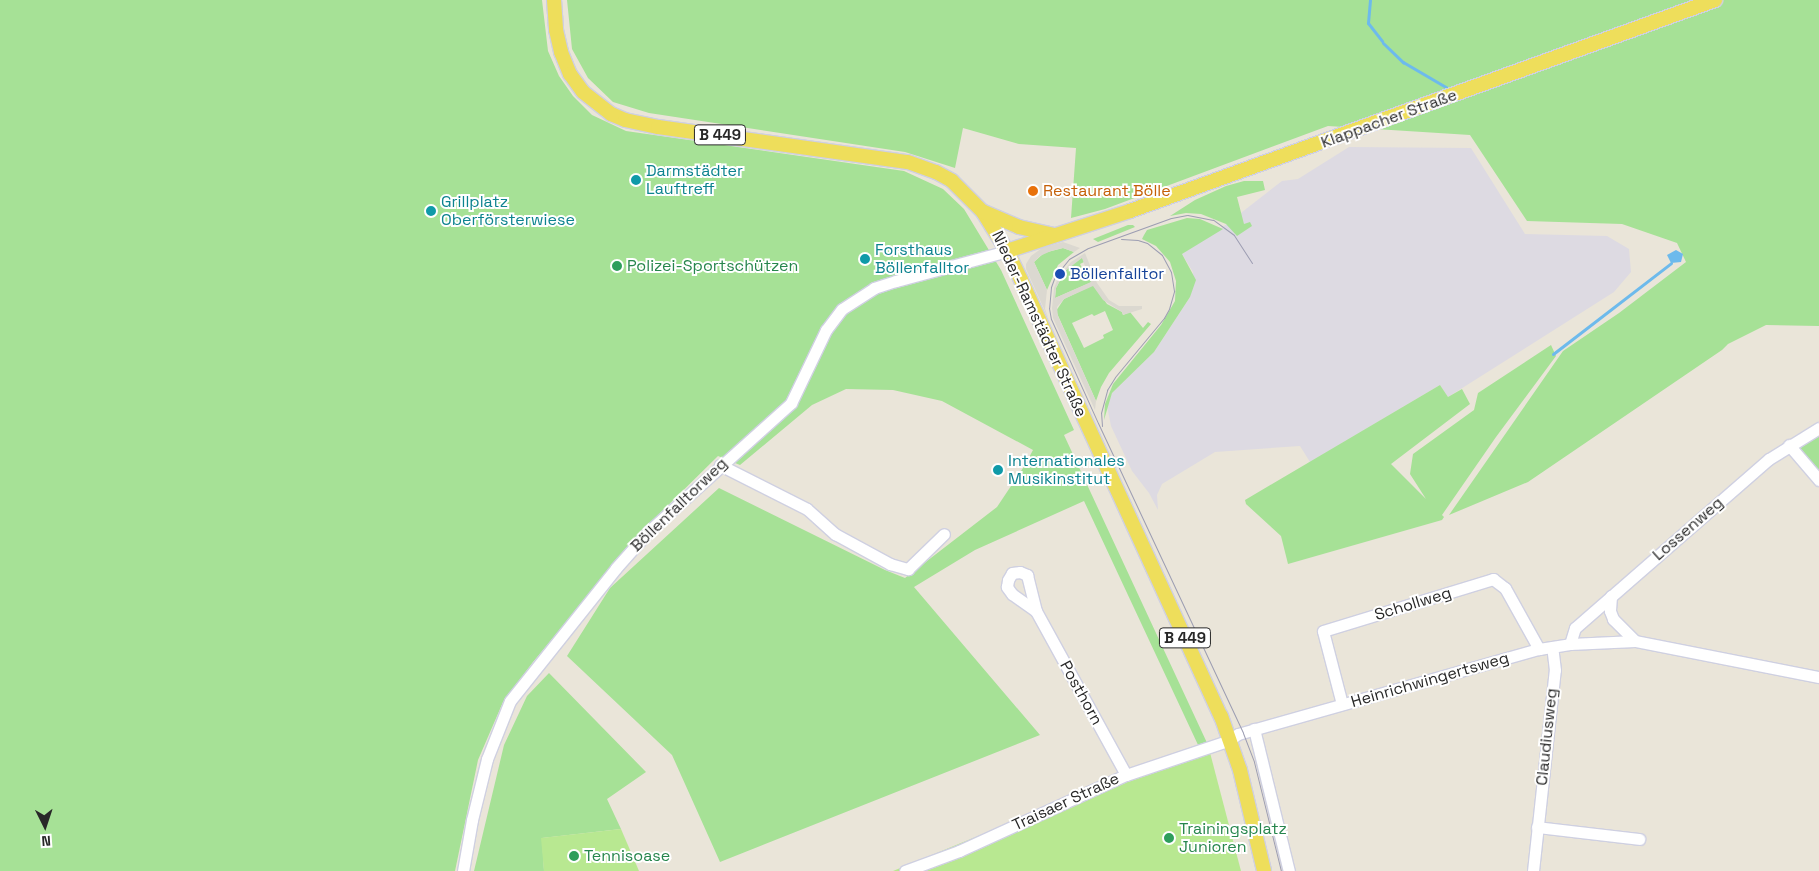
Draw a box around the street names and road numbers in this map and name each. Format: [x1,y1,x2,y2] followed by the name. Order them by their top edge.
[1318,86,1460,152] street label: Klappacher Straße
[694,122,746,148] road number: B 449
[987,228,1091,420] street label: Nieder-Ramstädter Straße
[627,454,731,556] street label: Böllenfalltorweg
[1649,493,1727,565] street label: Lossenweg
[1372,583,1454,625] street label: Schollweg
[1159,626,1211,650] road number: B 449
[1349,648,1511,712] street label: Heinrichwingertsweg
[1056,658,1106,728] street label: Posthorn
[1532,687,1562,787] street label: Claudiusweg
[1010,769,1122,835] street label: Traisaer Straße

